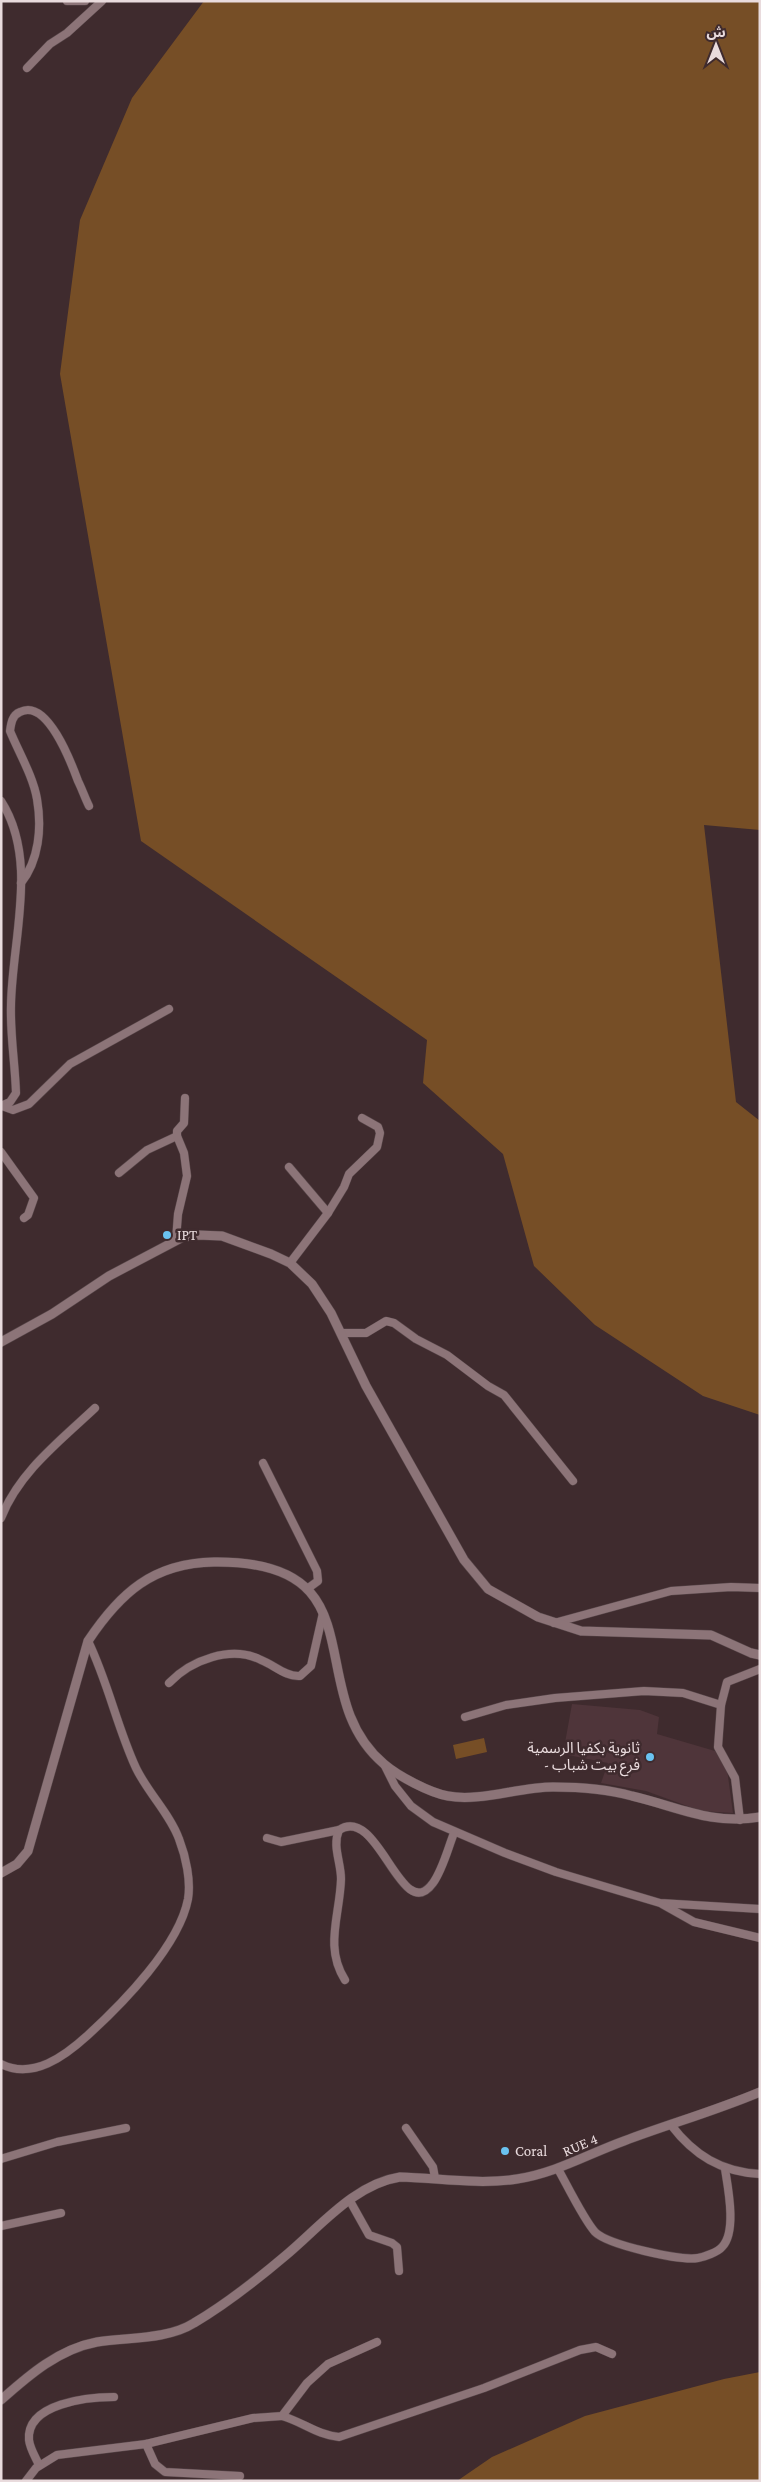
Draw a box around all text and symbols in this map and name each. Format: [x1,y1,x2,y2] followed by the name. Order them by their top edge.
[691,20,741,70] north arrow
[706,24,726,40] text: ش
[177,1227,197,1243] place label: IPT
[161,1229,173,1241] marker: IPT
[527,1740,640,1777] place label: ثانوية بكفيا الرسمية - فرع بيت شباب
[644,1751,656,1763] marker: ثانوية بكفيا الرسمية - فرع بيت شباب
[560,2131,600,2159] street label: RUE 4
[515,2143,547,2159] place label: Coral
[499,2145,511,2157] marker: Coral

